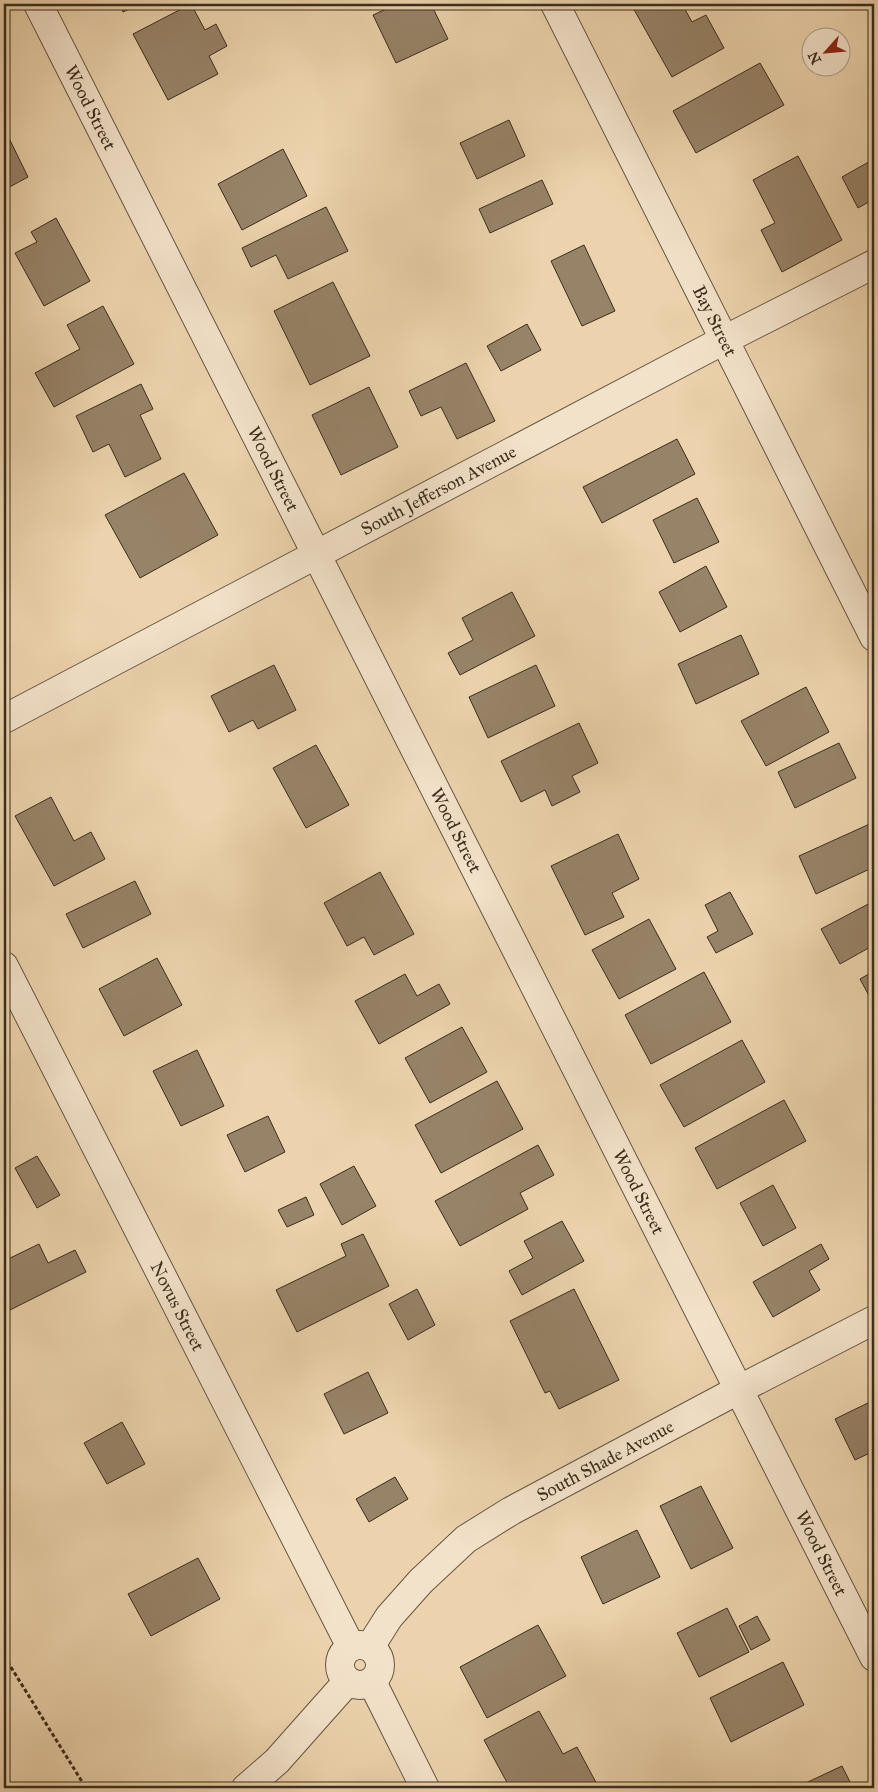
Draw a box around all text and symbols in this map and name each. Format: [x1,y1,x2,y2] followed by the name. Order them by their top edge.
[800,28,850,78] north arrow
[805,48,825,67] text: N
[60,61,121,154] street label: Wood Street
[688,282,742,361] street label: Bay Street
[242,423,304,516] street label: Wood Street
[357,440,520,540] street label: South Jefferson Avenue
[425,784,487,877] street label: Wood Street
[608,1146,670,1239] street label: Wood Street
[145,1258,210,1355] street label: Novus Street
[533,1415,677,1506] street label: South Shade Avenue
[791,1507,852,1600] street label: Wood Street

